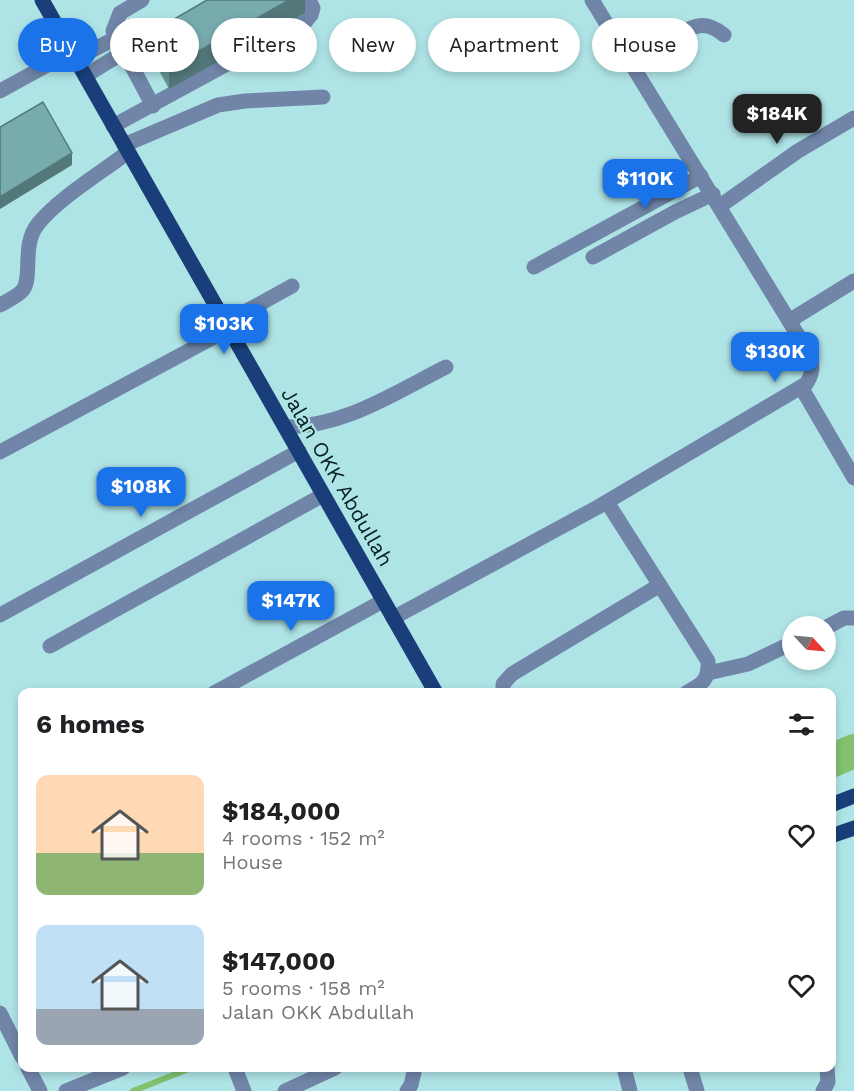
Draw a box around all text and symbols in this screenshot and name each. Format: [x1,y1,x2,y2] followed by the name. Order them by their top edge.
[18,18,98,72] chip: Buy
[110,18,199,72] chip: Rent
[211,18,317,72] chip: Filters
[329,18,416,72] chip: New
[428,18,580,72] chip: Apartment
[592,18,698,72] chip: House
[735,94,819,145] pin: $184K
[747,101,807,125] text: $184K
[603,159,687,210] pin: $110K
[617,166,673,190] text: $110K
[182,304,266,355] pin: $103K
[194,311,254,335] text: $103K
[733,332,817,383] pin: $130K
[745,339,805,363] text: $130K
[276,383,399,570] street label: Jalan OKK Abdullah
[99,467,183,518] pin: $108K
[111,474,171,498] text: $108K
[249,581,333,632] pin: $147K
[261,588,321,612] text: $147K
[782,616,836,670] north arrow
[782,616,836,670] map controls
[785,708,818,741] icon: filters
[36,709,145,739] text: 6 homes
[222,796,340,826] text: $184,000
[84,799,156,871] icon: home
[785,819,818,852] icon: heart
[222,826,385,850] text: 4 rooms · 152 m²
[222,850,283,874] text: House
[222,946,336,976] text: $147,000
[84,949,156,1021] icon: home
[785,969,818,1002] icon: heart
[222,976,385,1000] text: 5 rooms · 158 m²
[222,1000,414,1024] text: Jalan OKK Abdullah

